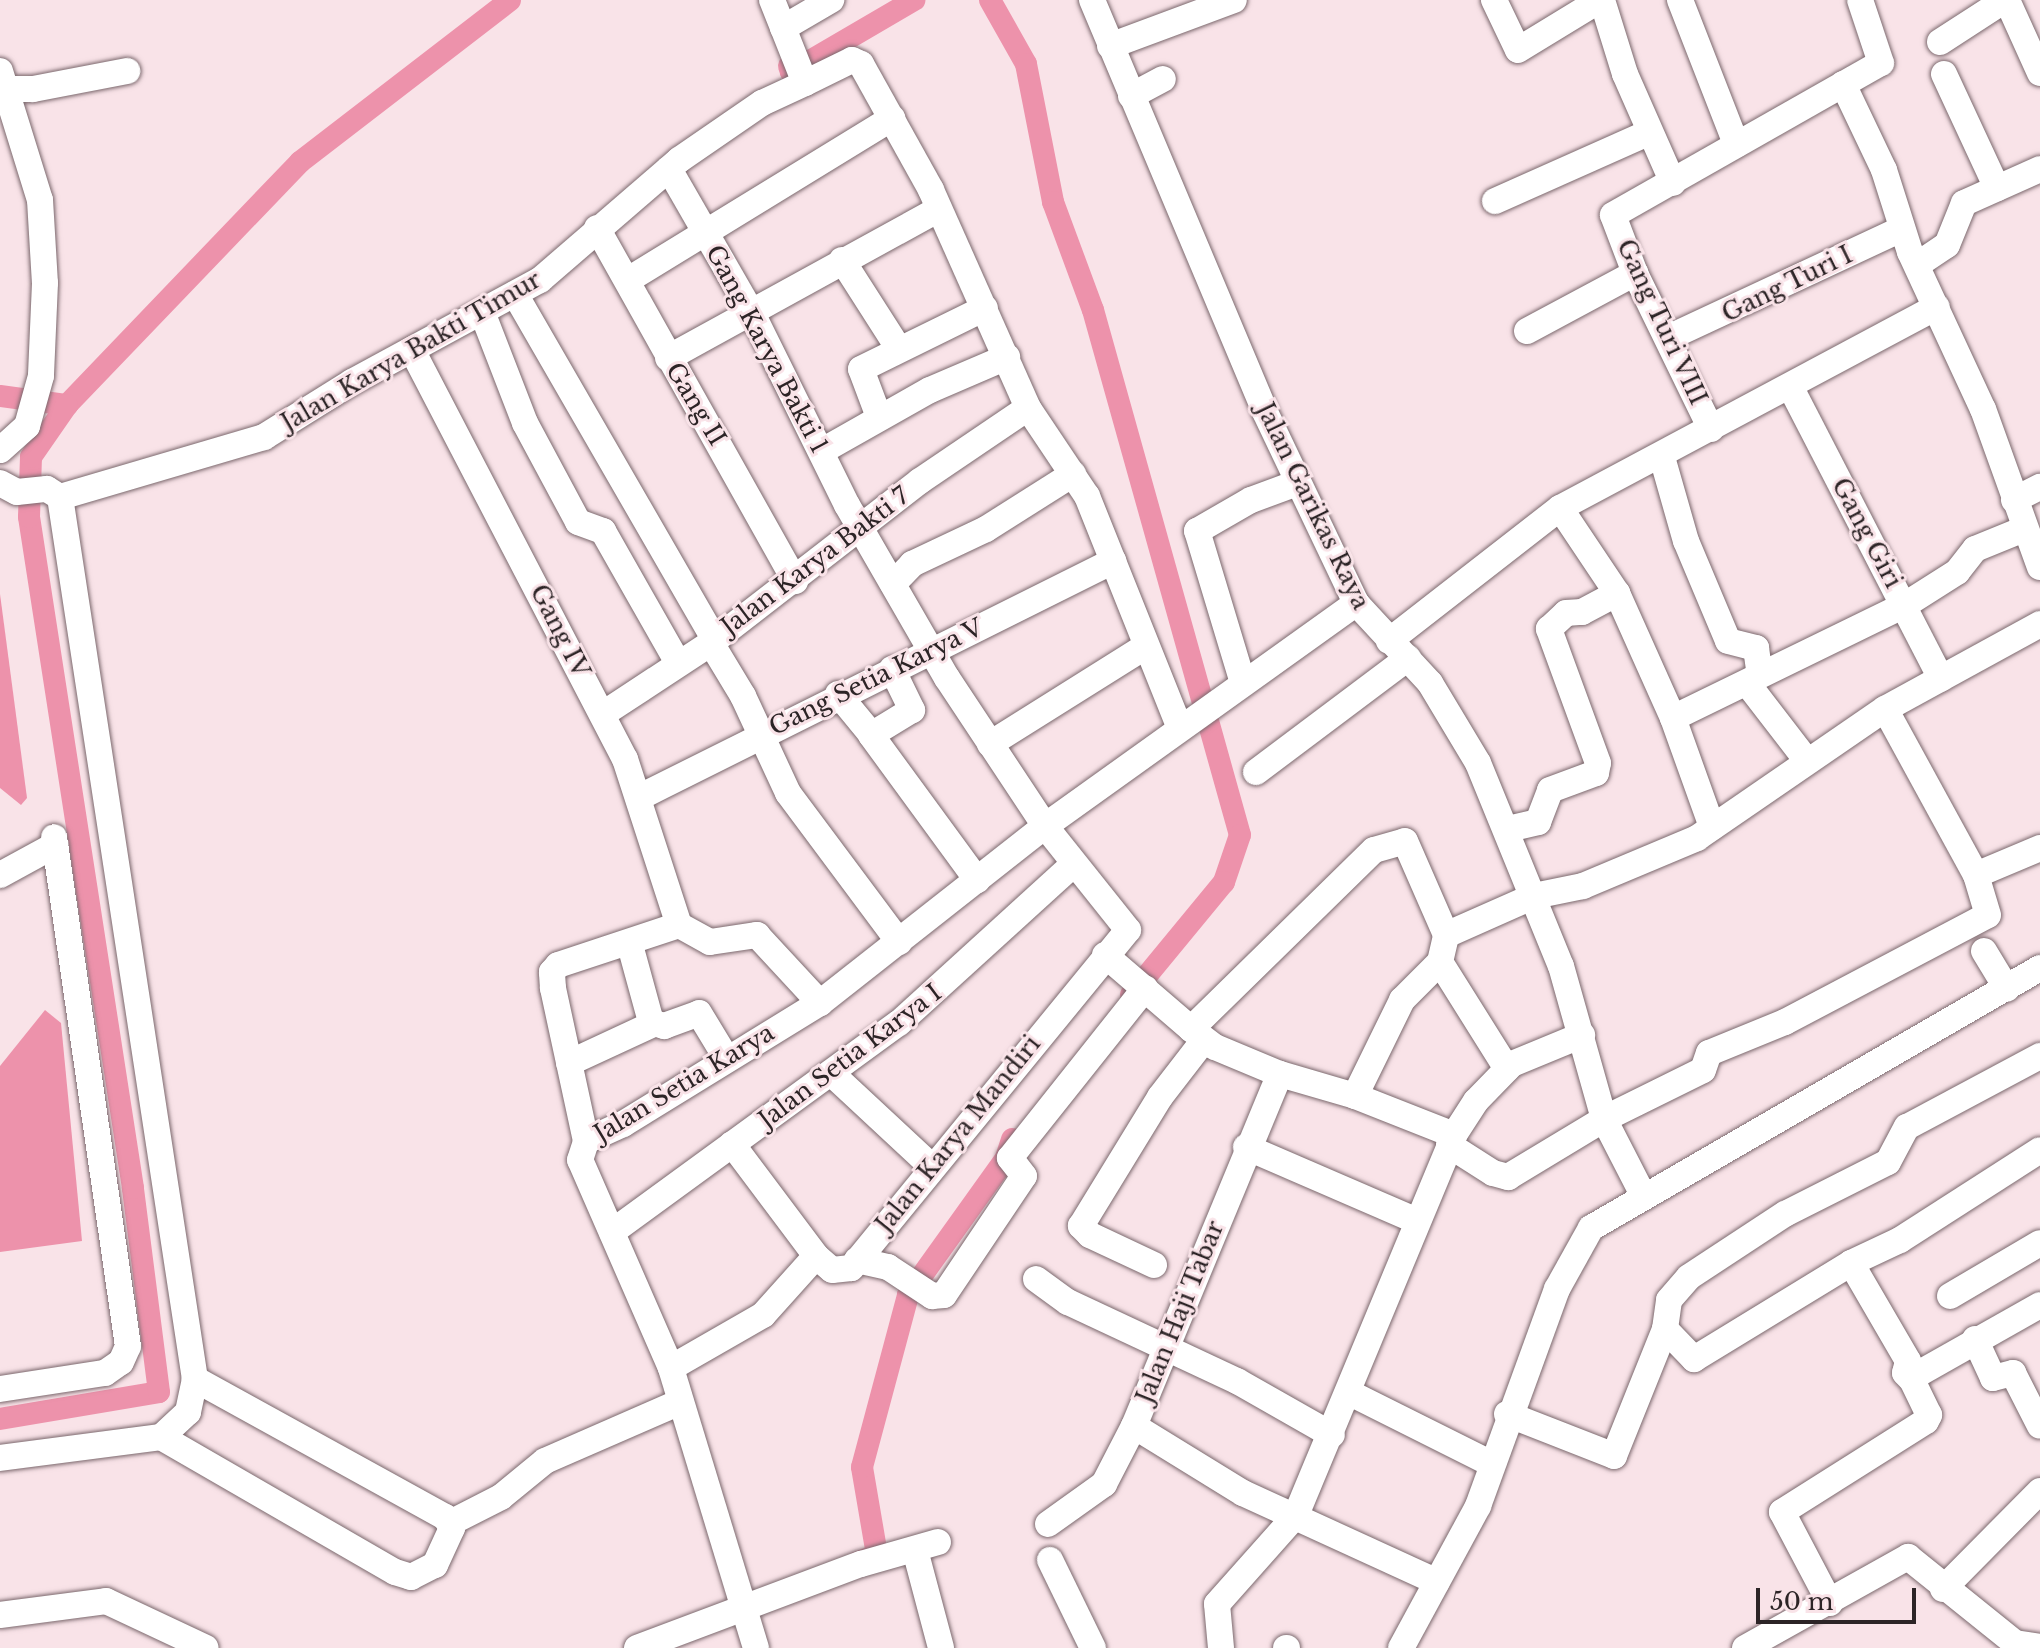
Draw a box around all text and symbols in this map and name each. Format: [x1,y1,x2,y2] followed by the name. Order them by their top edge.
[1611,234,1713,410] street label: Gang Turi VIII
[700,240,834,458] street label: Gang Karya Bakti 1
[1717,240,1857,328] street label: Gang Turi I
[276,265,546,437] street label: Jalan Karya Bakti Timur
[660,357,732,451] street label: Gang II
[1250,398,1376,614] street label: Jalan Garikas Raya
[1826,473,1908,593] street label: Gang Giri
[715,481,915,641] street label: Jalan Karya Bakti 7
[524,580,596,682] street label: Gang IV
[764,612,988,742] street label: Gang Setia Karya V
[753,978,947,1134] street label: Jalan Setia Karya I
[589,1018,779,1148] street label: Jalan Setia Karya
[870,1030,1046,1238] street label: Jalan Karya Mandiri
[1130,1216,1230,1408] street label: Jalan Haji Tabar
[1760,1572,1920,1622] scale bar
[1770,1587,1833,1616] text: 50 m

